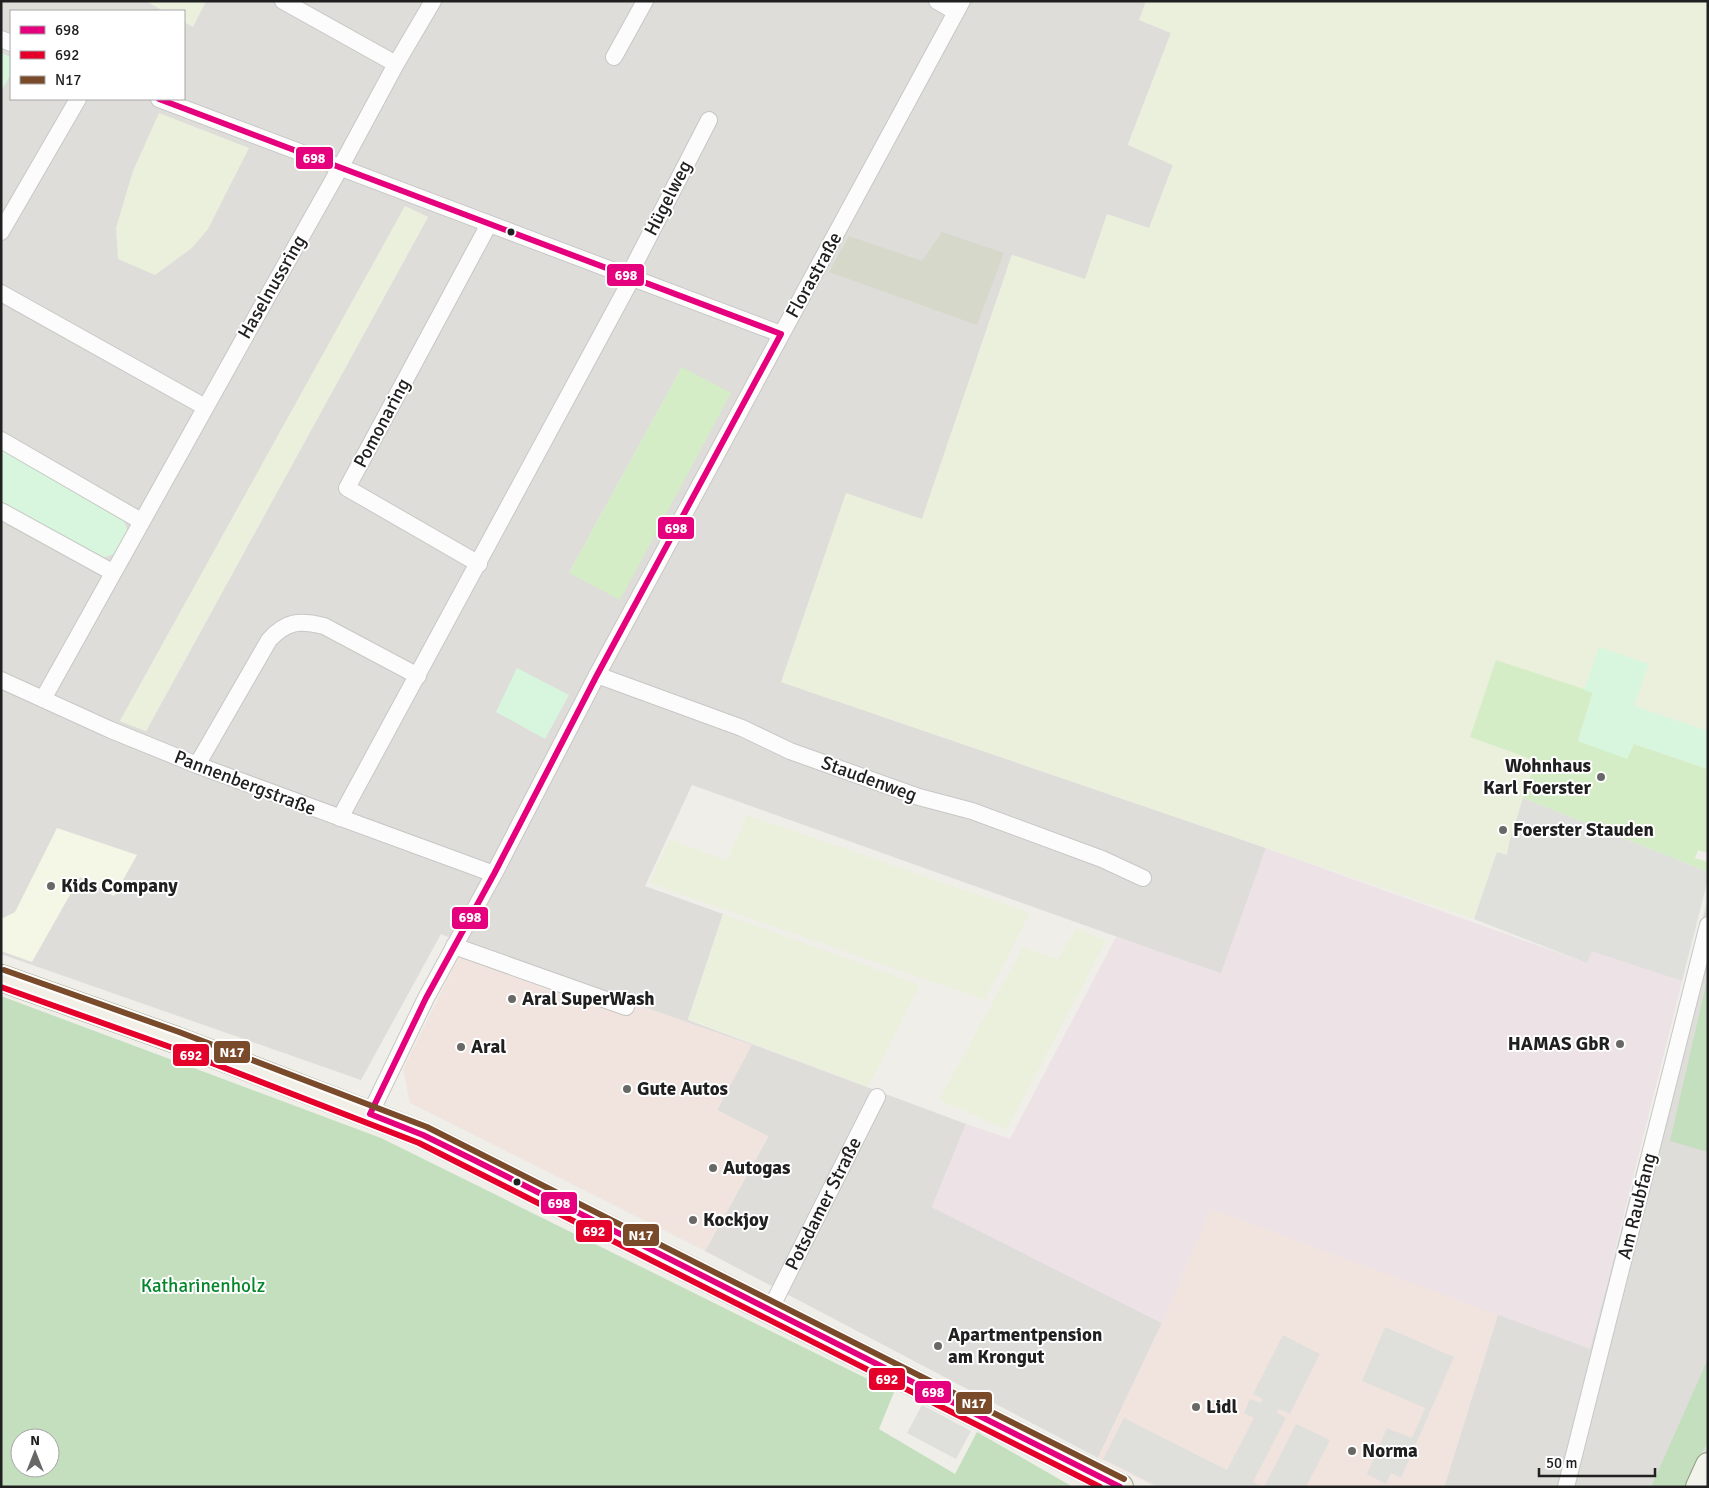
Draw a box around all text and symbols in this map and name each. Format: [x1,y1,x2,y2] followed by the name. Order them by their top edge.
[10,10,185,100] legend
[55,21,79,39] text: 698
[55,46,79,64] text: 692
[55,71,81,89] text: N17
[295,146,334,170] line badge: 698
[303,150,326,167] text: 698
[639,156,697,240] street label: Hügelweg
[506,227,516,237] unlabelled marker
[781,228,847,322] street label: Florastraße
[233,231,311,343] street label: Haselnussring
[606,263,645,287] line badge: 698
[615,267,638,284] text: 698
[348,374,416,472] street label: Pomonaring
[657,516,695,540] line badge: 698
[665,520,688,537] text: 698
[171,745,319,821] street label: Pannenbergstraße
[818,751,920,807] street label: Staudenweg
[1483,754,1591,800] place label: Wohnhaus Karl Foerster
[1595,771,1607,783] marker: Wohnhaus Karl Foerster
[1513,818,1654,842] place label: Foerster Stauden
[1497,824,1509,836] marker: Foerster Stauden
[61,874,178,898] place label: Kids Company
[45,880,57,892] marker: Kids Company
[451,906,489,930] line badge: 698
[459,909,482,926] text: 698
[522,987,655,1011] place label: Aral SuperWash
[506,993,518,1005] marker: Aral SuperWash
[1508,1032,1610,1056] place label: HAMAS GbR
[471,1035,506,1059] place label: Aral
[1614,1038,1626,1050] marker: HAMAS GbR
[213,1040,251,1064] line badge: N17
[455,1041,467,1053] marker: Aral
[172,1043,210,1067] line badge: 692
[220,1044,245,1061] text: N17
[180,1047,202,1064] text: 692
[637,1077,728,1101] place label: Gute Autos
[621,1083,633,1095] marker: Gute Autos
[780,1133,867,1274] street label: Potsdamer Straße
[1612,1150,1662,1262] street label: Am Raubfang
[723,1156,791,1180] place label: Autogas
[707,1162,719,1174] marker: Autogas
[512,1177,522,1187] unlabelled marker
[540,1191,578,1215] line badge: 698
[548,1195,571,1212] text: 698
[703,1208,769,1232] place label: Kockjoy
[687,1214,699,1226] marker: Kockjoy
[575,1219,613,1243] line badge: 692
[583,1223,605,1240] text: 692
[622,1223,660,1247] line badge: N17
[629,1227,654,1244] text: N17
[141,1274,265,1298] park label: Katharinenholz
[948,1323,1102,1369] place label: Apartmentpension am Krongut
[932,1340,944,1352] marker: Apartmentpension am Krongut
[868,1367,906,1391] line badge: 692
[876,1371,898,1388] text: 692
[914,1380,952,1404] line badge: 698
[922,1384,945,1401] text: 698
[955,1391,993,1415] line badge: N17
[962,1395,987,1412] text: N17
[1206,1395,1238,1419] place label: Lidl
[1190,1401,1202,1413] marker: Lidl
[10,1428,60,1478] north arrow
[30,1432,40,1449] text: N
[1362,1439,1418,1463] place label: Norma
[1346,1445,1358,1457] marker: Norma
[1539,1446,1655,1478] scale bar
[1546,1454,1577,1472] text: 50 m

